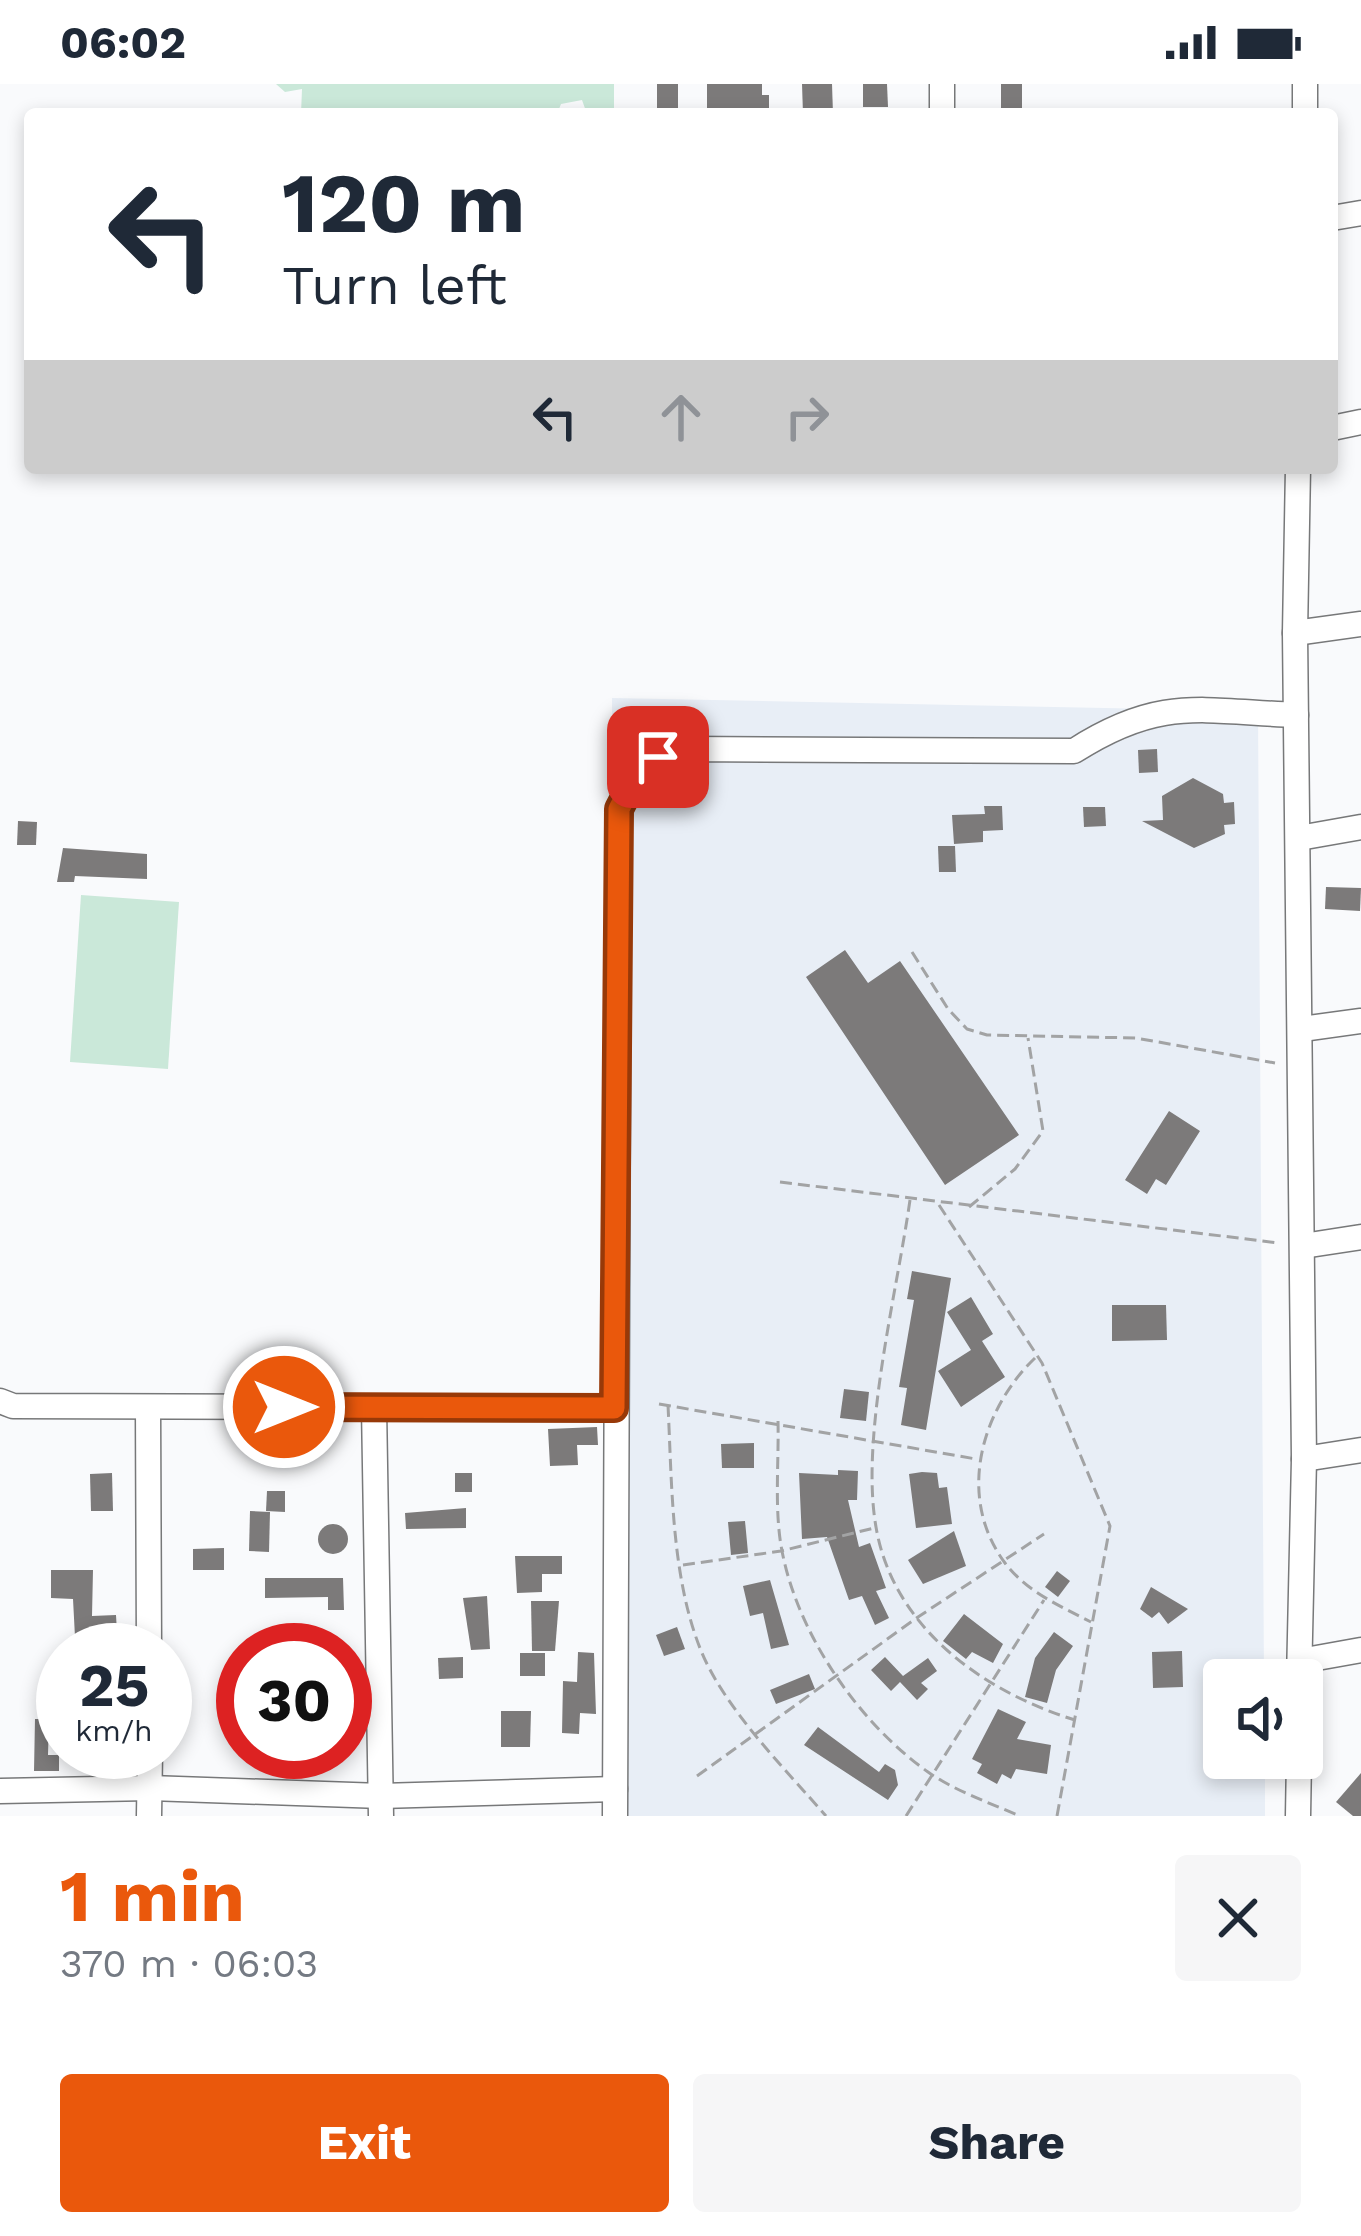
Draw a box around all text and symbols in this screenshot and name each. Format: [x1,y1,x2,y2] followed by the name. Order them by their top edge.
[60,16,186,69] text: 06:02
[282,154,525,252] text: 120 m
[84,156,240,312] icon: left
[282,254,507,317] text: Turn left
[522,384,588,450] icon: left
[648,384,714,450] icon: ahead
[774,384,840,450] icon: right
[607,706,709,808] pin
[625,724,691,790] icon: arrive
[221,1344,347,1470] position arrow
[216,1623,372,1779] speed limit sign: 30
[79,1650,149,1721] text: 25
[1203,1659,1323,1779] map controls
[1203,1659,1323,1779] button: sound
[75,1713,153,1748] text: km/h
[60,1854,245,1938] text: 1 min
[1175,1855,1301,1981] button: close
[60,1941,318,1986] text: 370 m · 06:03
[60,2074,669,2212] button: Exit
[693,2074,1301,2212] button: Share

